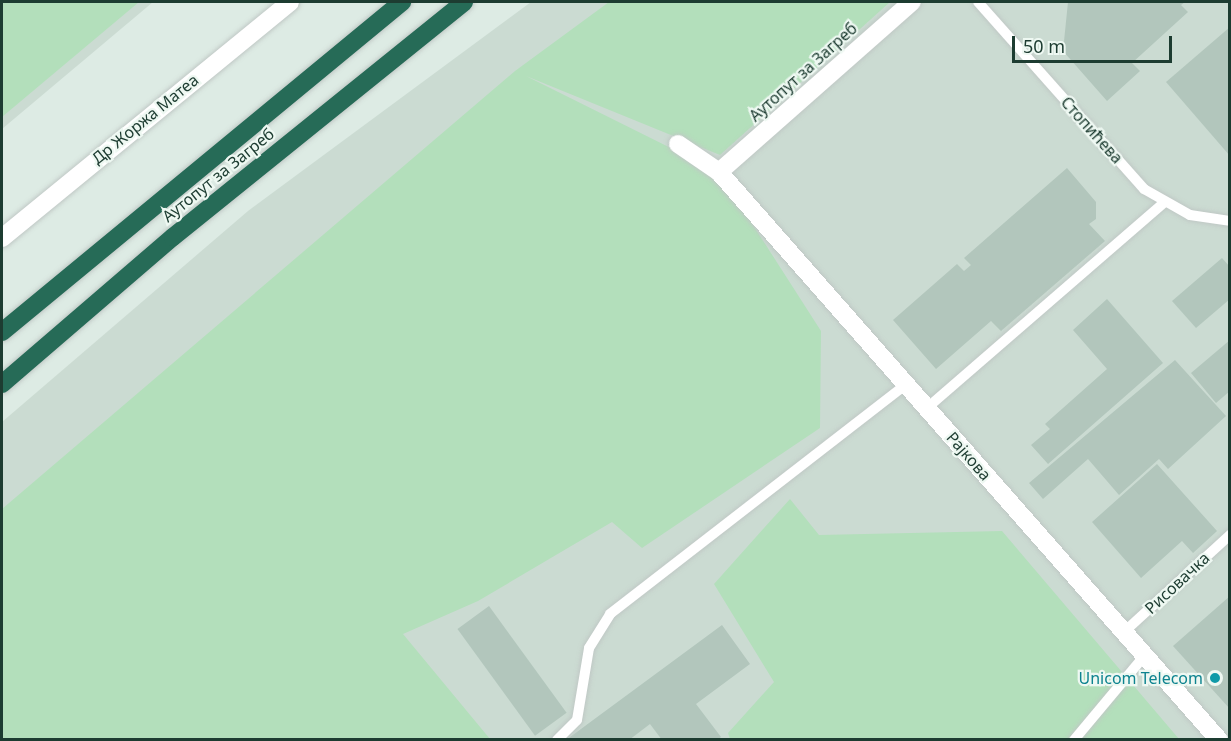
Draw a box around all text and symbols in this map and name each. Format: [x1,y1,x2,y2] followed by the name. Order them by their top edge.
[745,19,861,125] street label: Аутопут за Загреб
[1015,24,1176,62] scale bar
[1023,34,1065,58] text: 50 m
[88,70,202,168] street label: Др Жоржа Матеа
[1057,93,1127,167] street label: Стопићева
[158,124,278,226] street label: Аутопут за Загреб
[943,428,995,484] street label: Рајкова
[1141,548,1213,618] street label: Рисовачка
[1079,668,1203,688] place label: Unicom Telecom
[1208,671,1222,685] marker: Unicom Telecom

